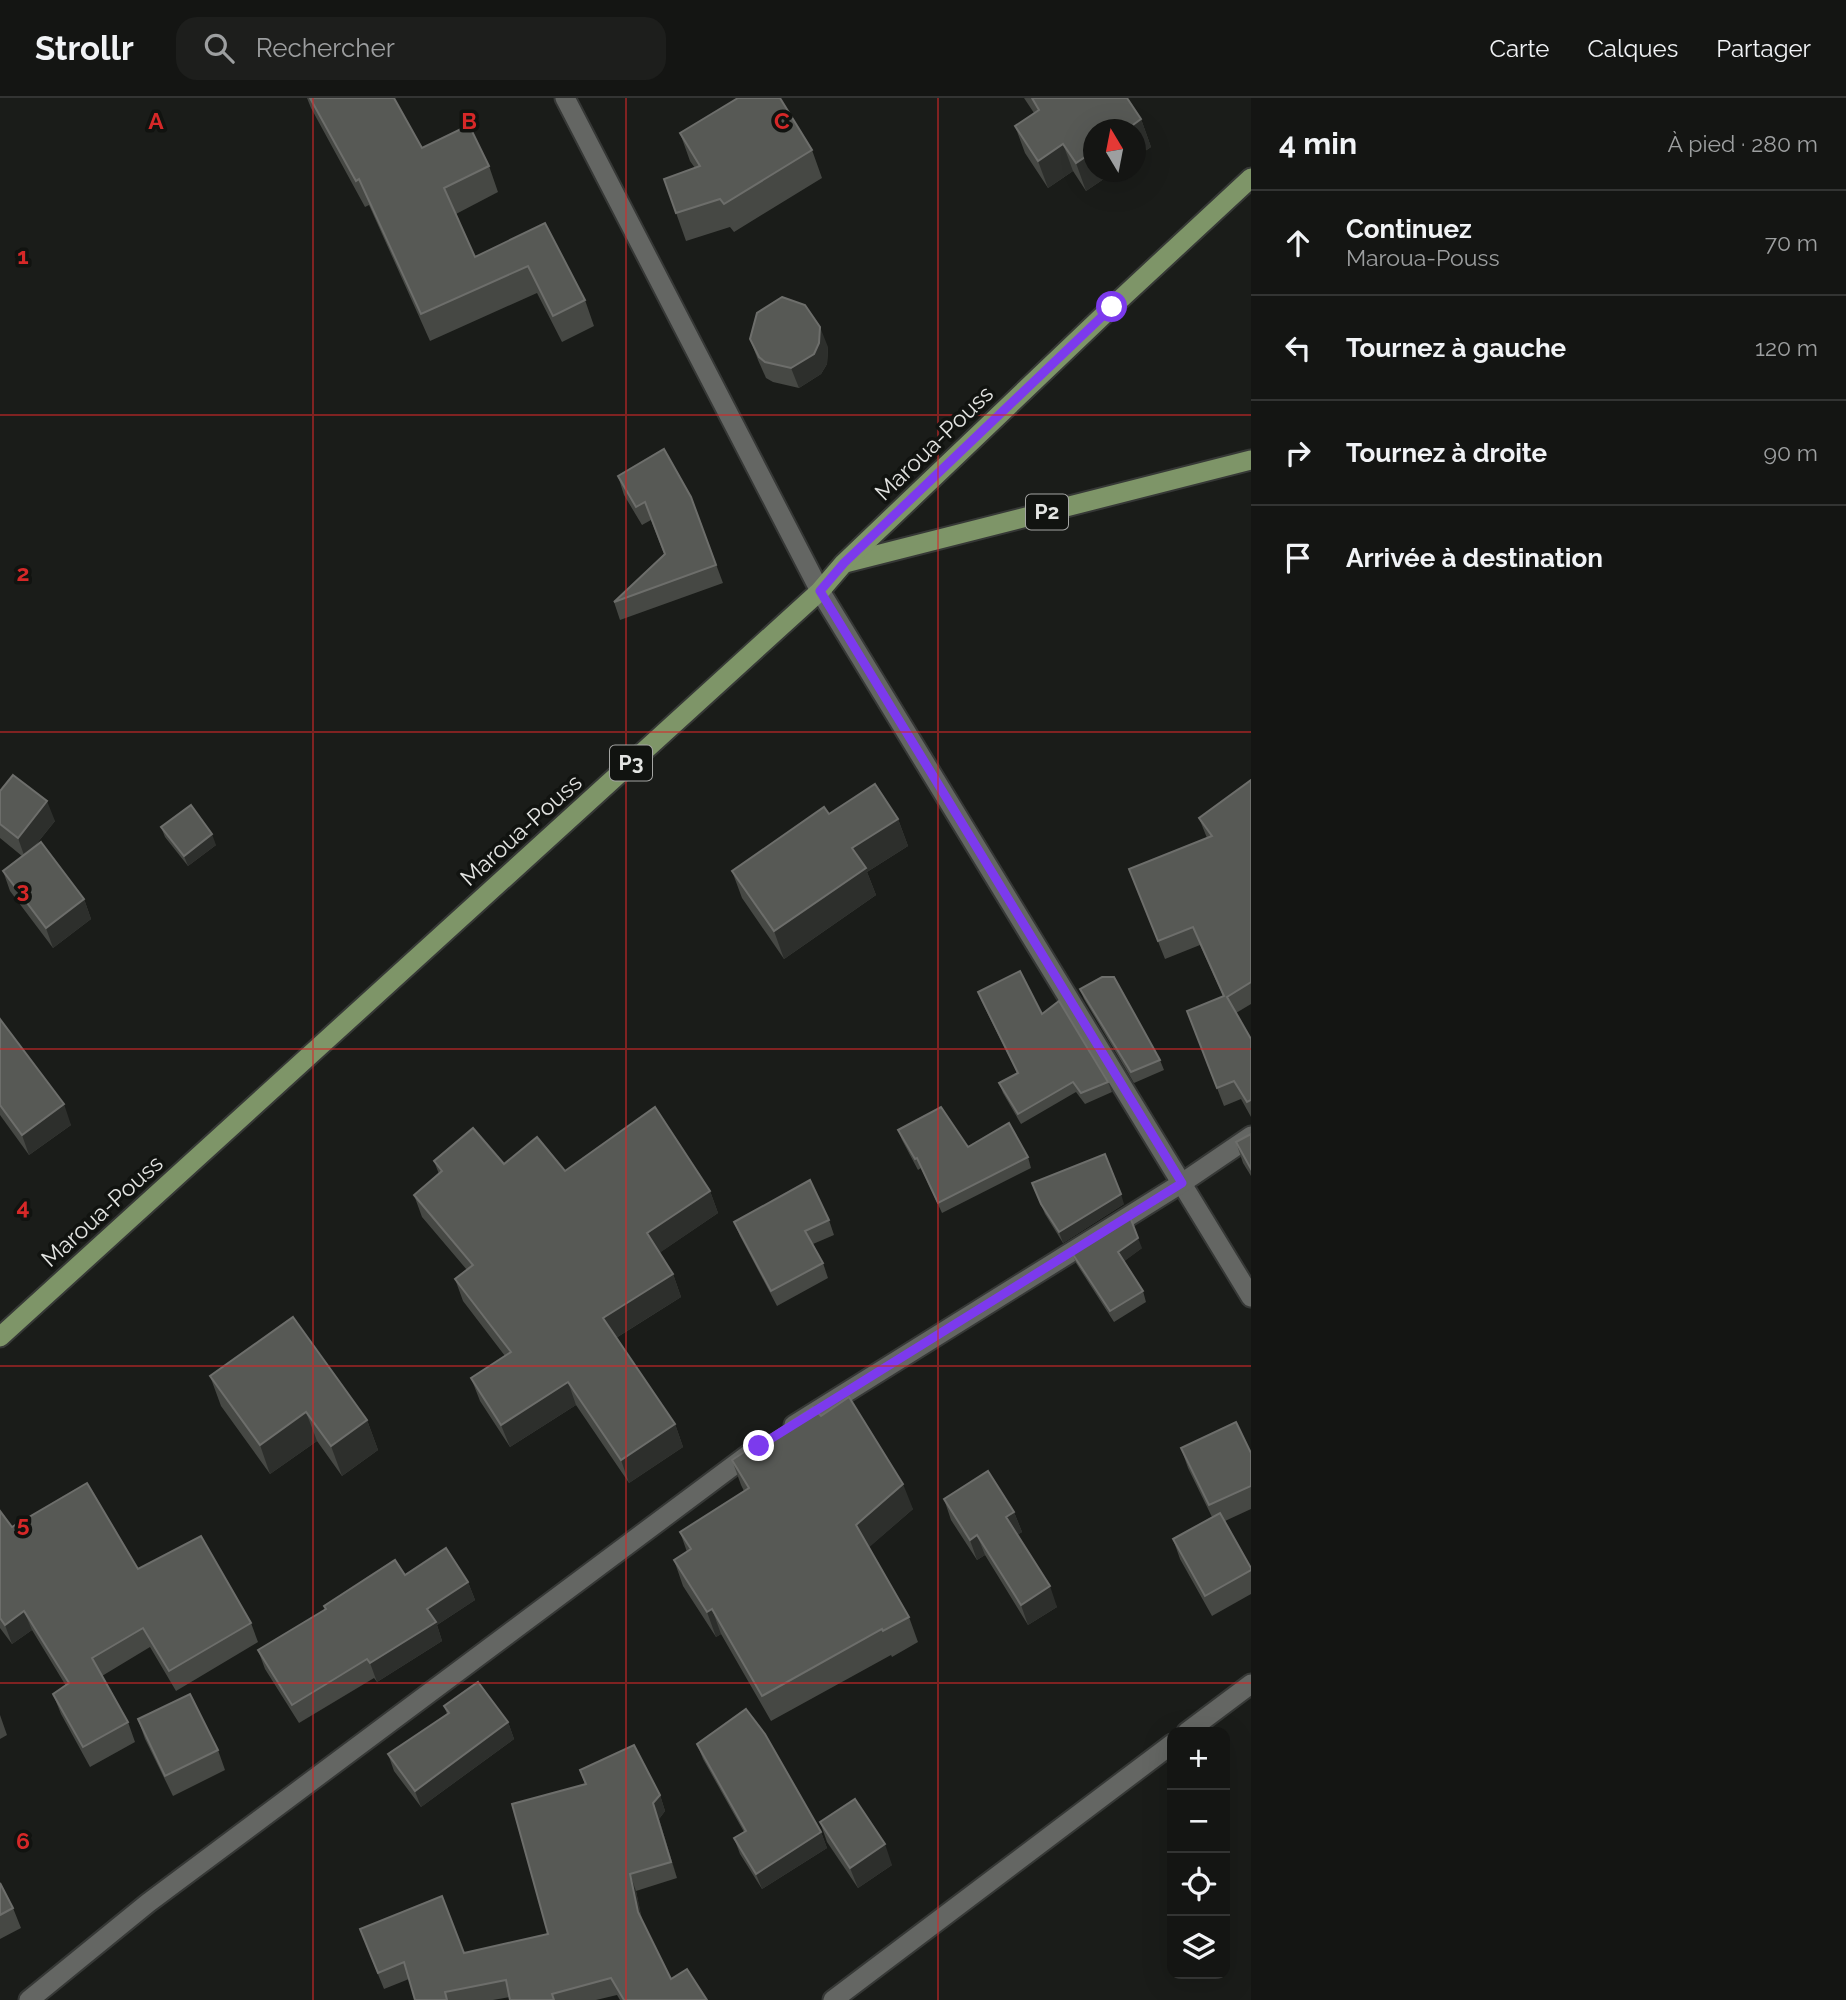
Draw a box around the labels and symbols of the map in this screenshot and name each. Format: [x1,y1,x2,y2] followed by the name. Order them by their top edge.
[148,107,164,134] text: A
[461,107,477,134] text: B
[774,107,790,134] text: C
[1083,119,1146,182] north arrow
[17,242,29,269] text: 1
[1096,291,1127,322] route start
[869,380,998,506] street label: Maroua-Pouss
[1026,494,1068,530] road number: P2
[17,559,29,586] text: 2
[610,746,652,780] road number: P3
[455,768,587,891] street label: Maroua-Pouss
[17,876,29,903] text: 3
[36,1149,168,1272] street label: Maroua-Pouss
[16,1193,30,1220] text: 4
[743,1430,774,1461] route end
[17,1510,30,1537] text: 5
[16,1827,30,1854] text: 6

